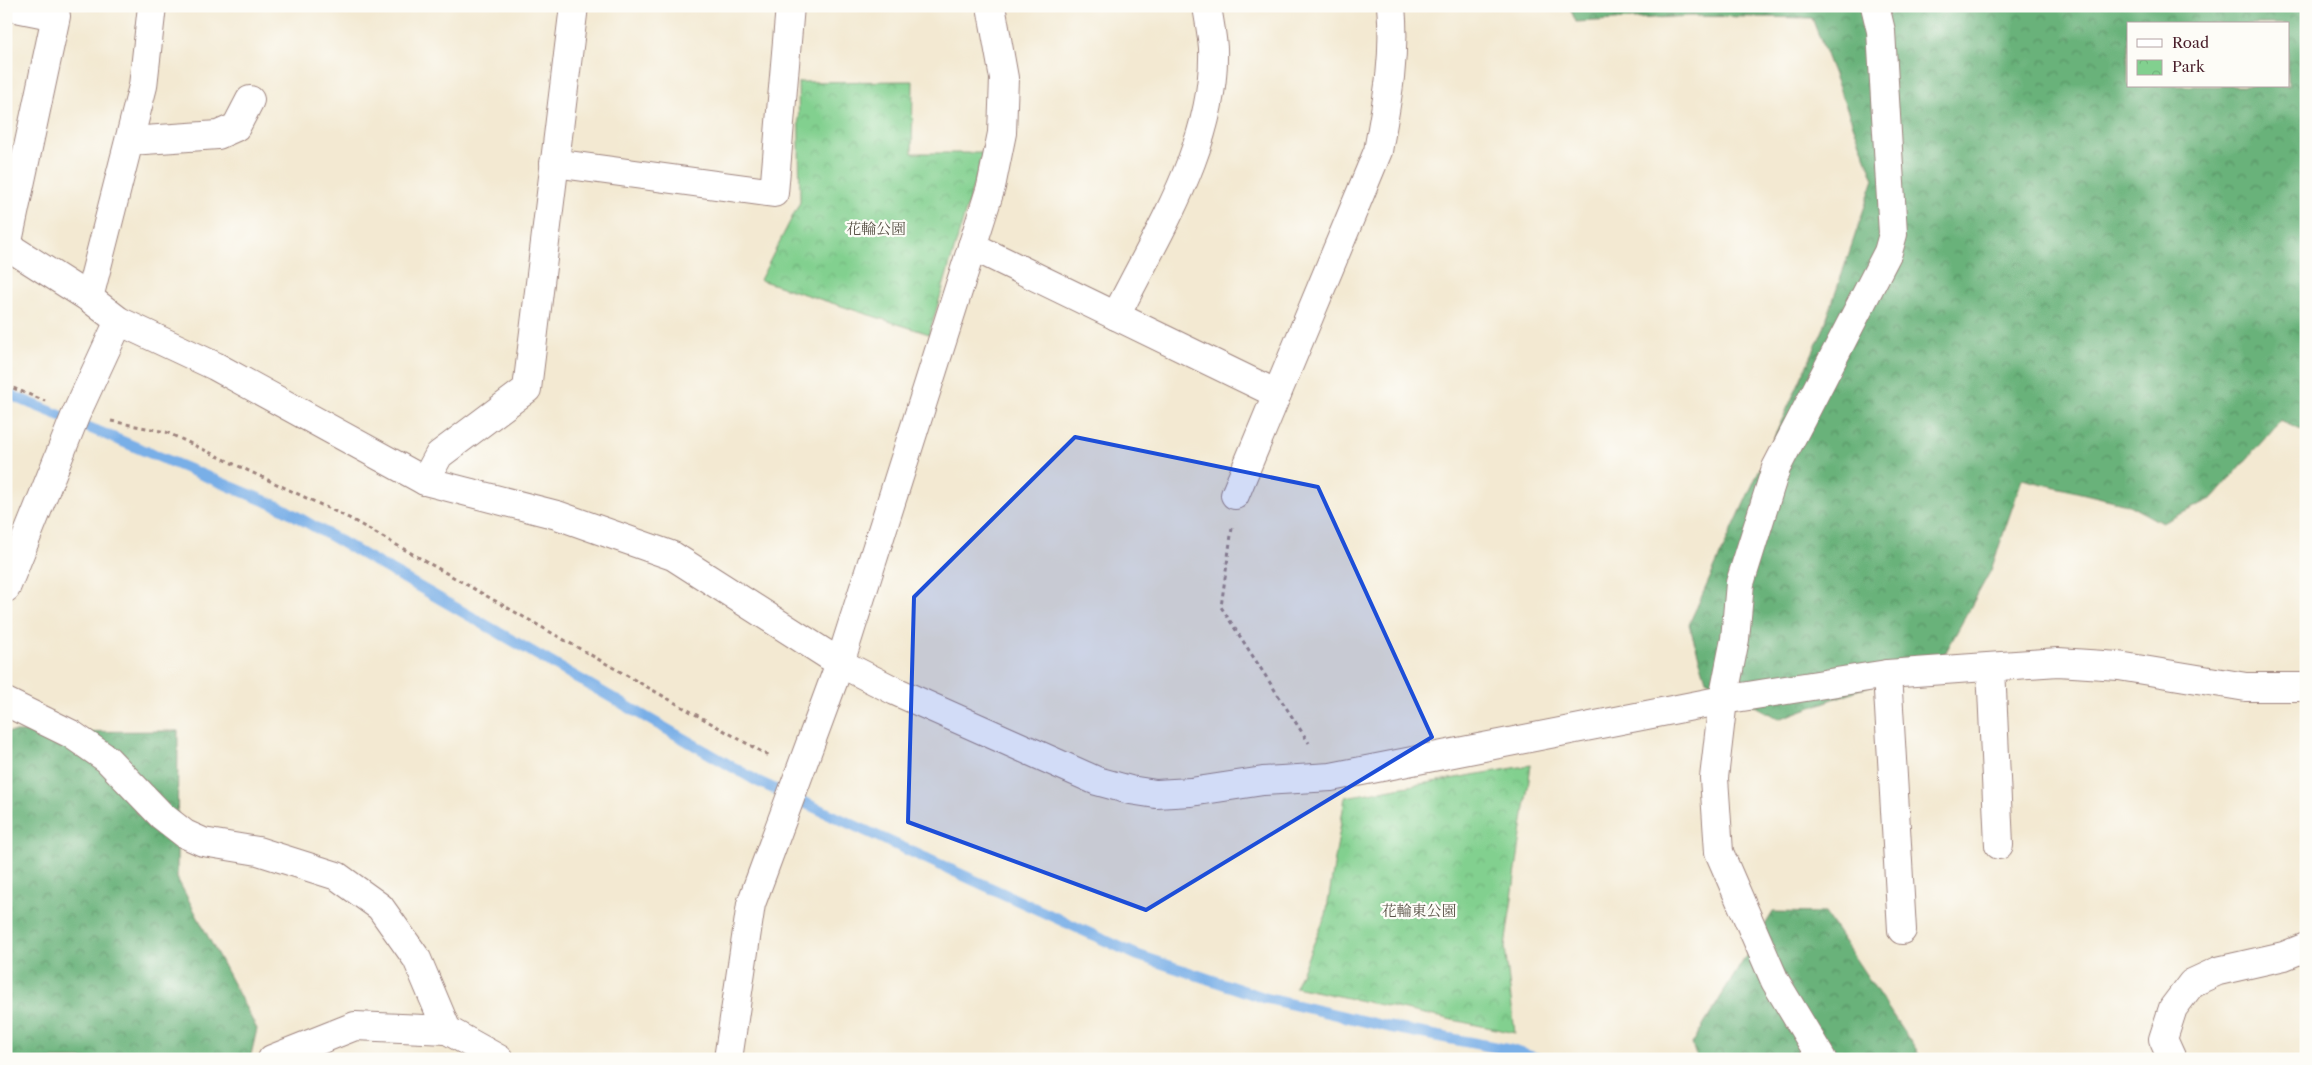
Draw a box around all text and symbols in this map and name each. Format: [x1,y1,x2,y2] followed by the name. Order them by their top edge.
[2127,22,2290,88] legend
[2172,33,2209,52] text: Road
[2172,57,2206,76] text: Park
[846,219,906,238] park label: 花輪公園
[1381,901,1457,920] park label: 花輪東公園

